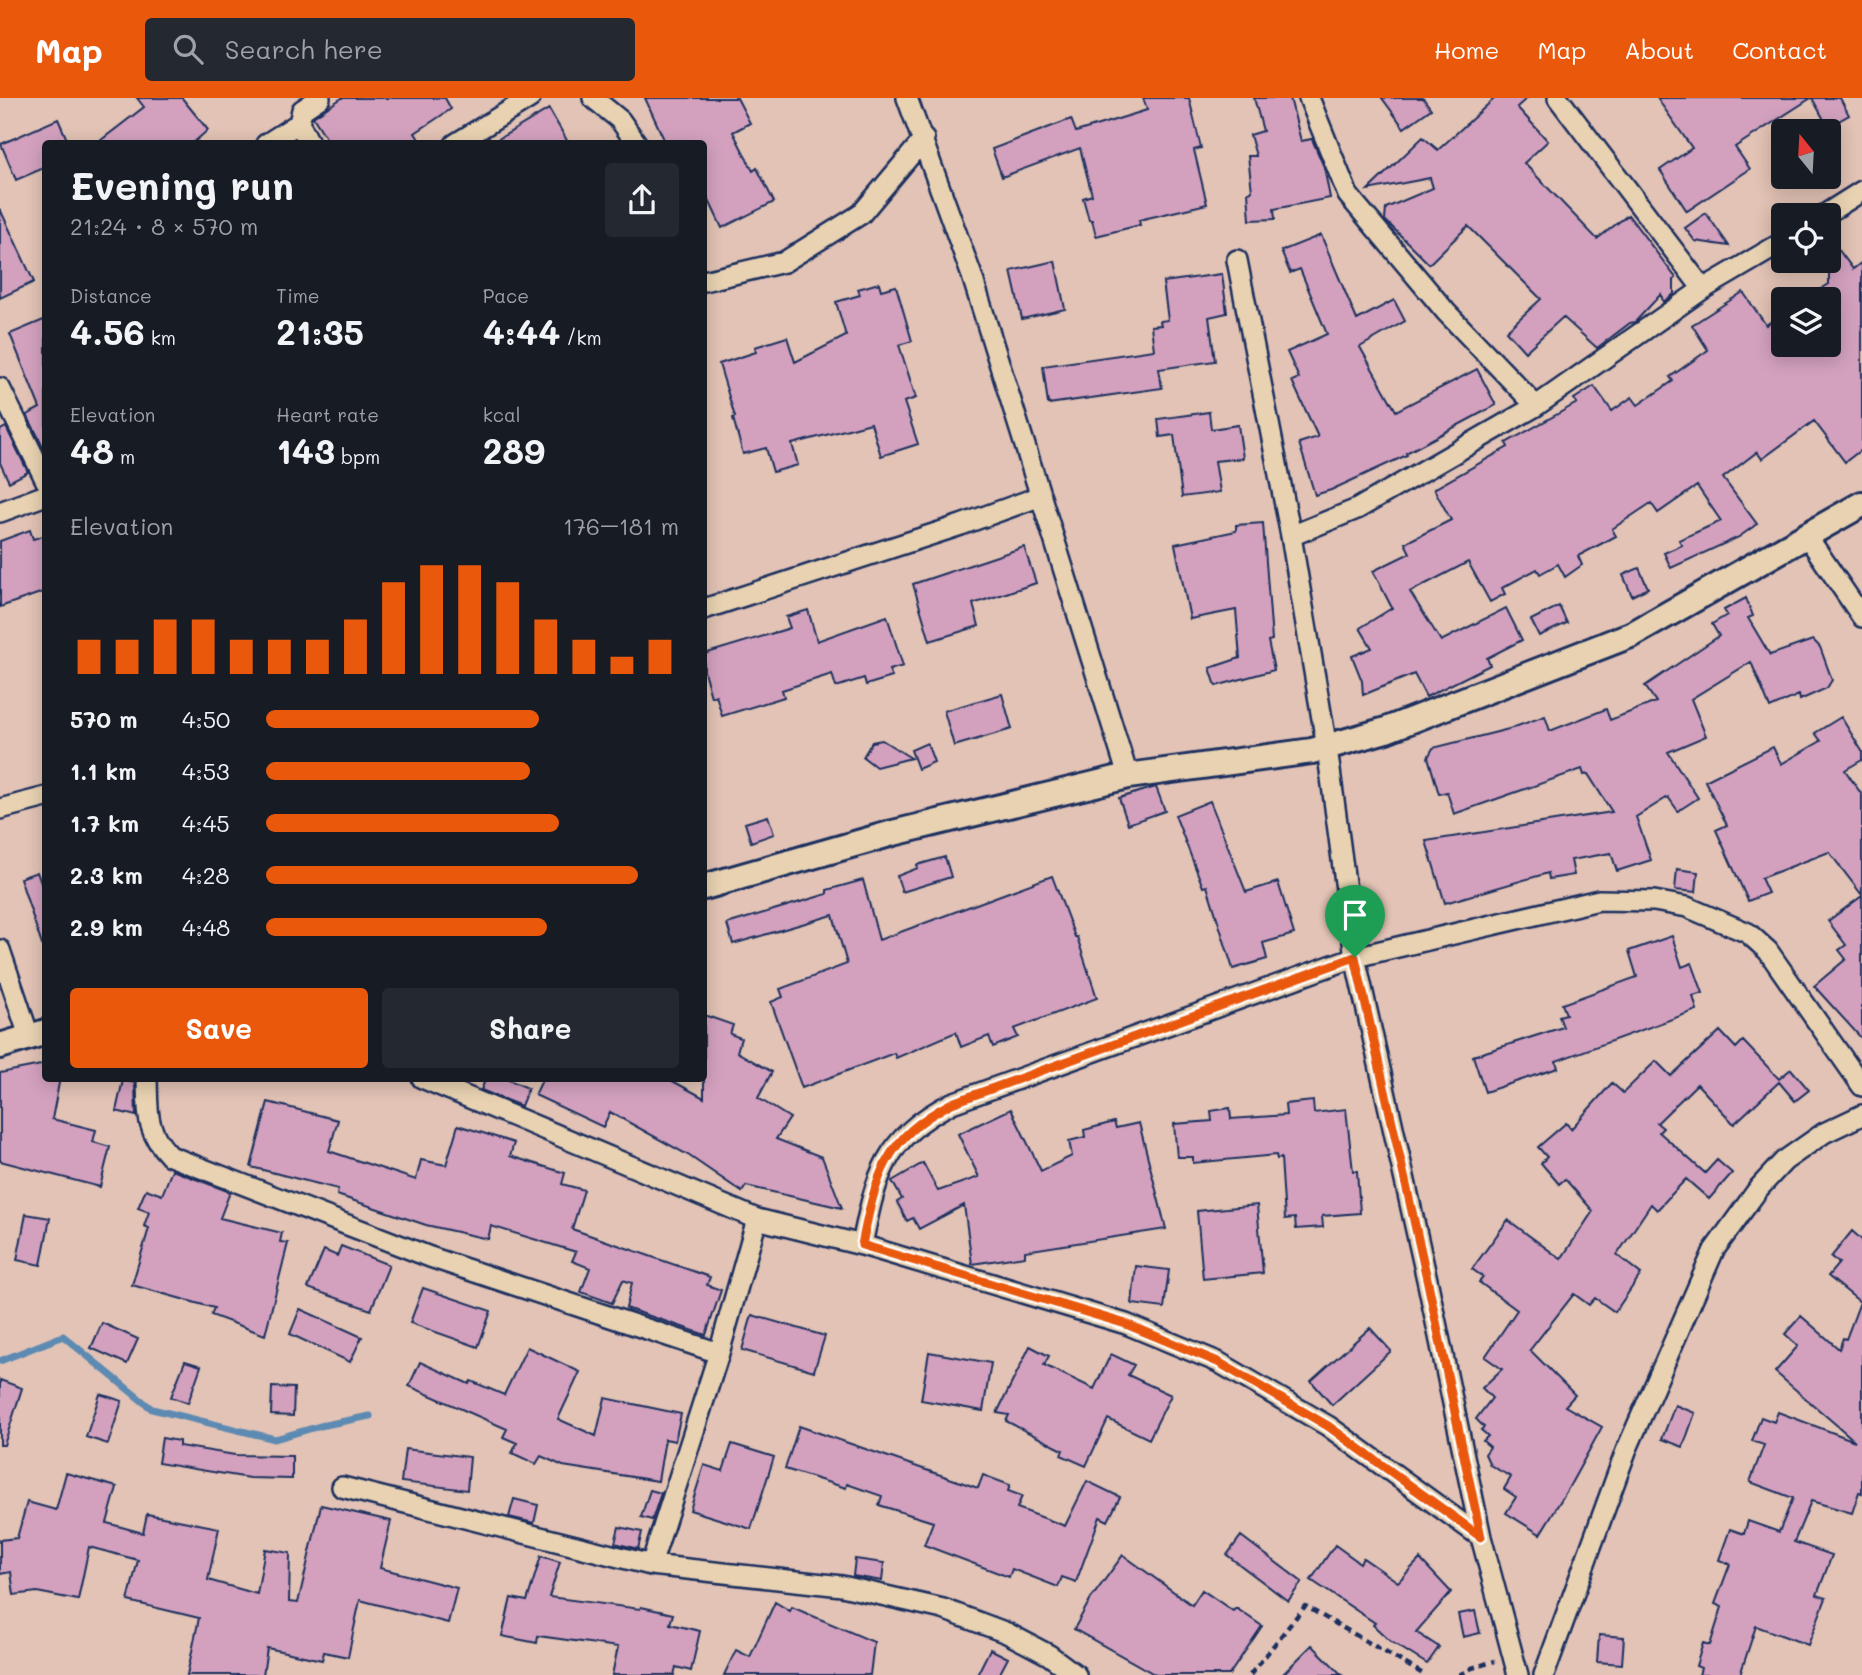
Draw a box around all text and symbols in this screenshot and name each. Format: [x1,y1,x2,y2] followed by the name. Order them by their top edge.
[145,18,635,81] search box
[35,28,103,71] text: Map
[169,30,207,68] icon: search
[225,32,383,66] text: Search here
[1434,34,1499,65] text: Home
[1537,34,1586,65] text: Map
[1624,34,1694,65] text: About
[1732,34,1827,65] text: Contact
[1771,119,1841,189] north arrow
[1771,119,1841,357] map controls
[70,160,294,210] text: Evening run
[605,163,679,237] button: share
[1771,203,1841,273] button: locate
[70,211,258,241] text: 21:24 · 8 × 570 m
[70,283,152,308] text: Distance
[276,283,320,308] text: Time
[483,283,529,308] text: Pace
[1771,287,1841,357] button: layers
[70,308,145,354] text: 4.56
[276,308,364,354] text: 21:35
[483,308,560,354] text: 4:44
[145,325,176,350] text: km
[560,325,602,350] text: /km
[70,402,155,427] text: Elevation
[276,402,379,427] text: Heart rate
[483,402,521,427] text: kcal
[70,427,114,473] text: 48
[276,427,335,473] text: 143
[483,427,545,473] text: 289
[114,444,135,469] text: m
[335,444,380,469] text: bpm
[70,511,173,541] text: Elevation
[563,511,679,541] text: 176–181 m
[70,704,138,734] text: 570 m
[182,704,230,734] text: 4:50
[70,756,136,786] text: 1.1 km
[182,756,230,786] text: 4:53
[70,808,139,838] text: 1.7 km
[182,808,230,838] text: 4:45
[70,860,143,890] text: 2.3 km
[182,860,229,890] text: 4:28
[1325,885,1385,957] pin
[1336,896,1374,934] icon: arrive
[70,912,143,942] text: 2.9 km
[182,912,230,942] text: 4:48
[70,988,368,1068] button: Save
[382,988,679,1068] button: Share

